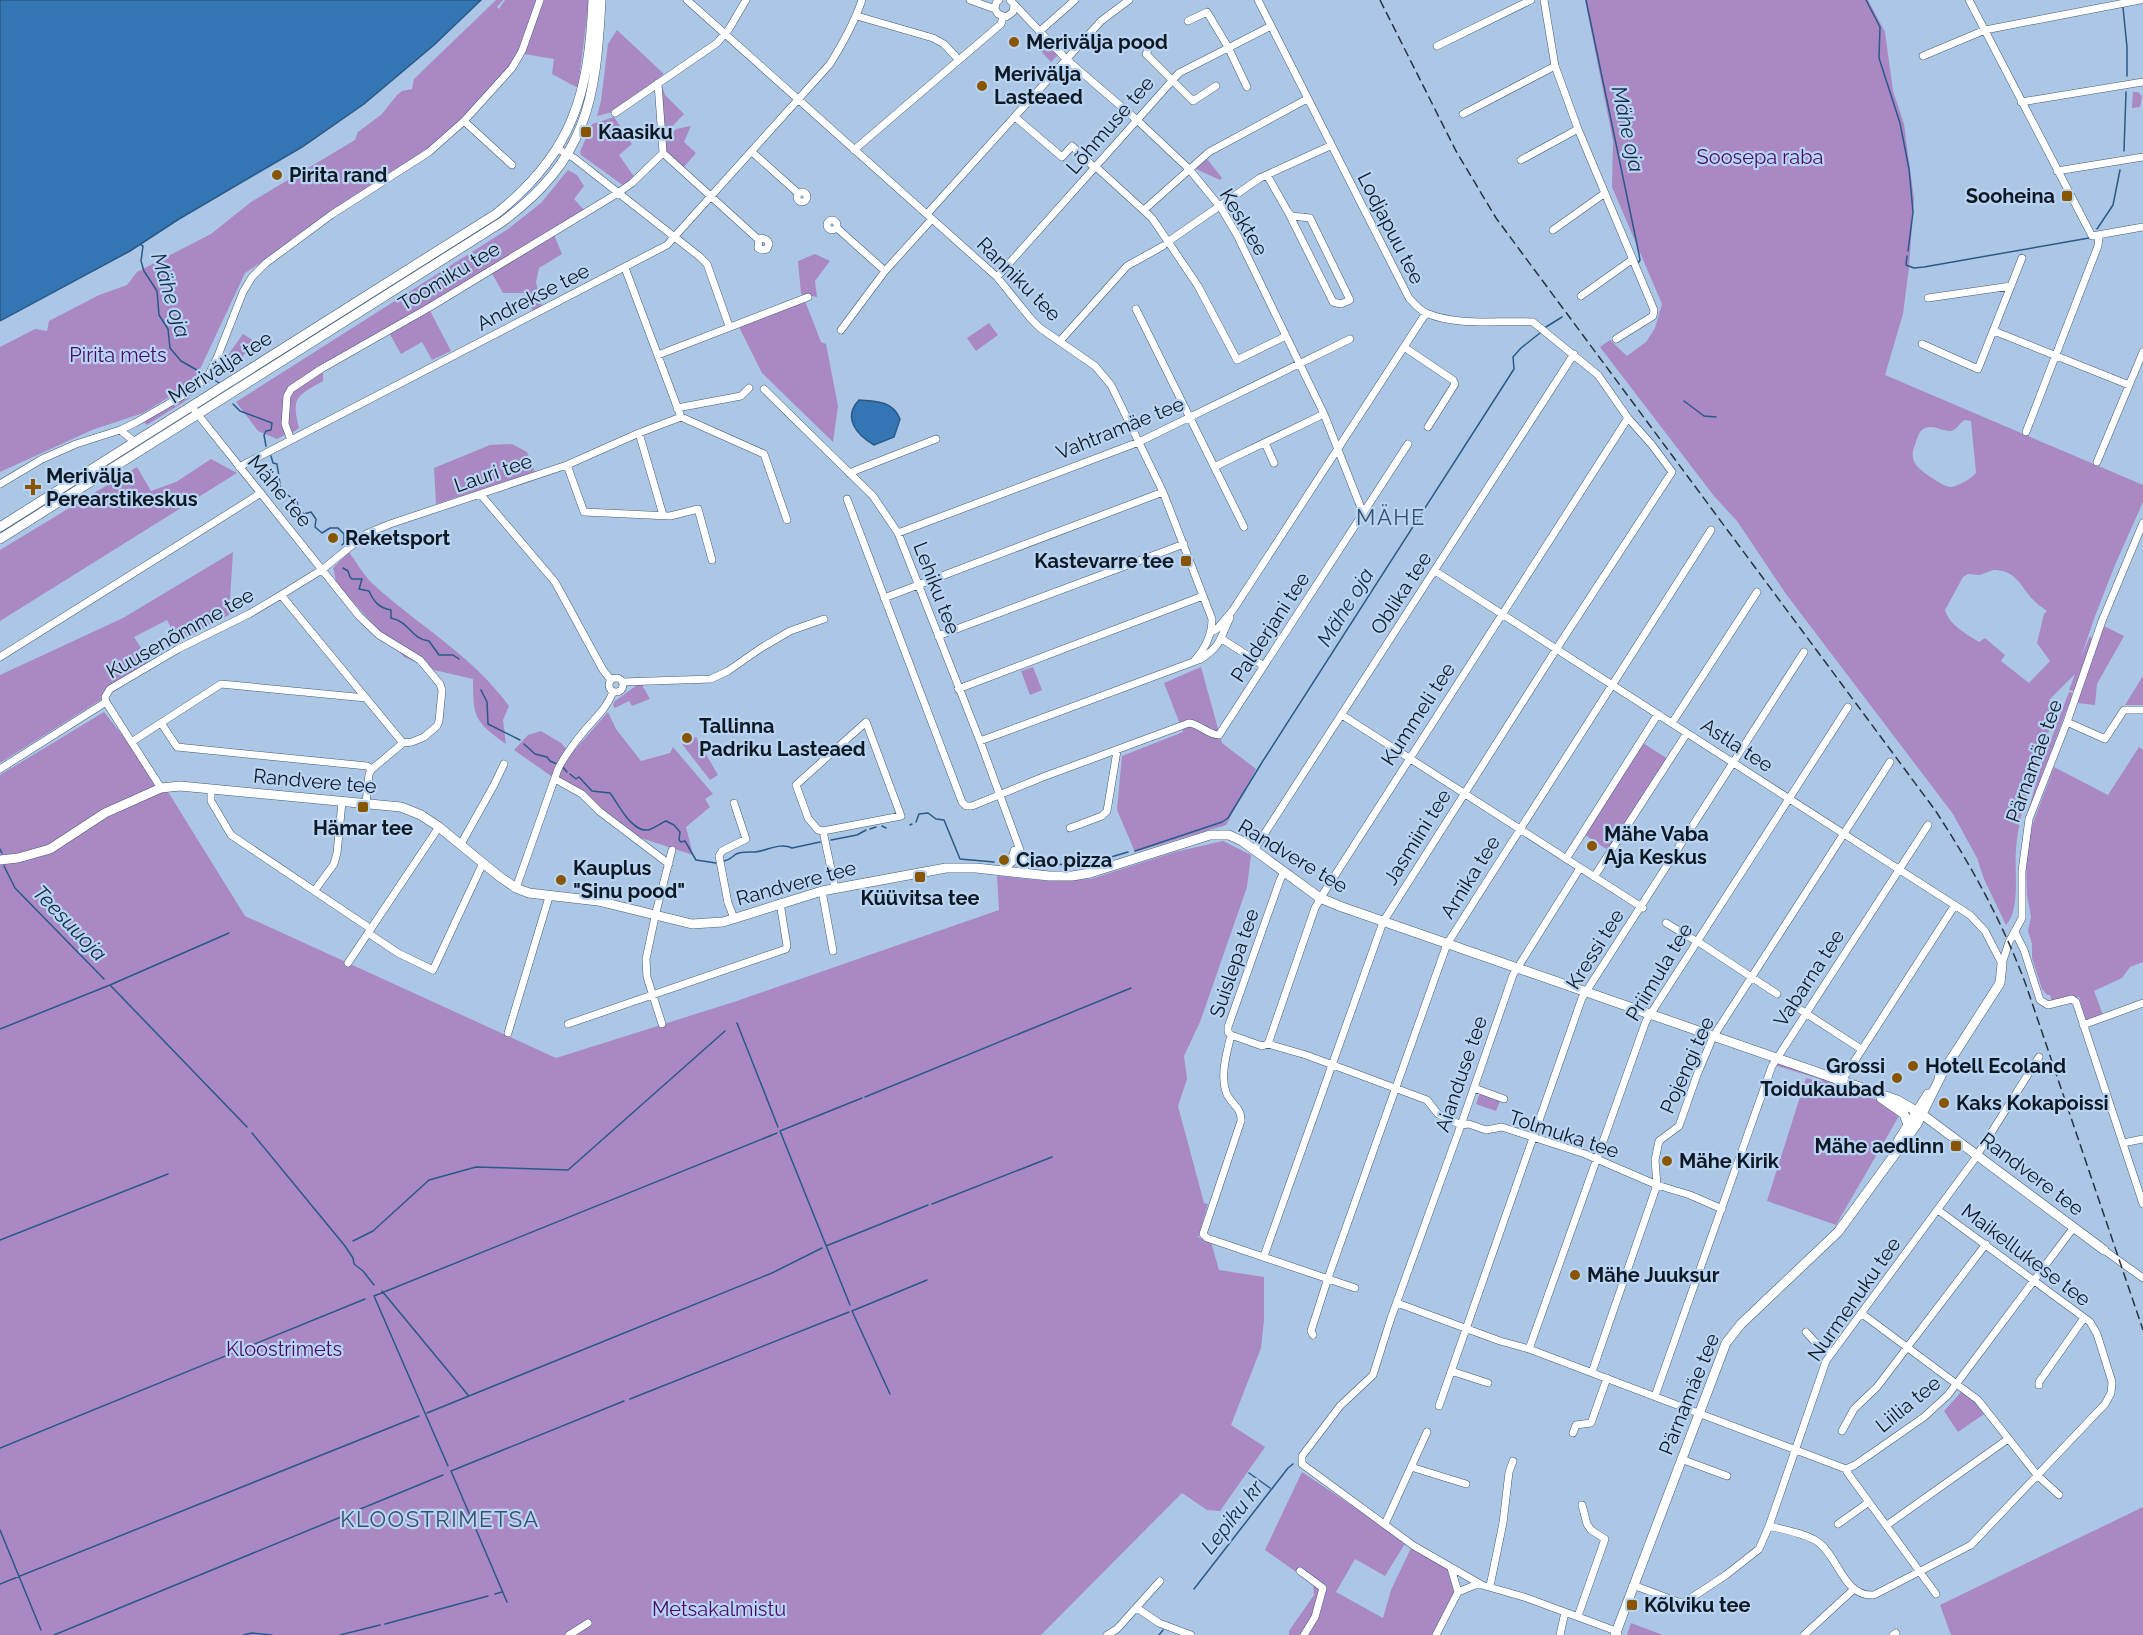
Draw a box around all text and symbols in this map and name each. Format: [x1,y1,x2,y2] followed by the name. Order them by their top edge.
[1026,30,1168,54] place label: Merivälja pood
[1007,35,1021,49] marker: Merivälja pood
[994,62,1083,109] place label: Merivälja Lasteaed
[1061,71,1159,179] street label: Lõhmuse tee
[975,79,989,93] marker: Merivälja Lasteaed
[1607,84,1649,174] water label: Mähe oja
[598,120,673,144] place label: Kaasiku
[579,125,593,139] marker: Kaasiku
[1697,145,1823,169] park label: Soosepa raba
[289,163,388,187] place label: Pirita rand
[270,168,284,182] marker: Pirita rand
[1353,168,1430,288] street label: Lodjapuu tee
[1215,184,1274,260] street label: Kesktee
[1966,184,2055,208] place label: Sooheina
[2060,189,2074,203] marker: Sooheina
[972,232,1066,326] street label: Ranniku tee
[394,236,504,316] street label: Toomiku tee
[146,250,196,340] water label: Mähe oja
[473,258,594,336] street label: Andrekse tee
[164,325,276,408] street label: Merivälja tee
[69,343,167,367] park label: Pirita mets
[1053,391,1188,465] street label: Vahtramäe tee
[451,448,535,498] street label: Lauri tee
[243,450,317,532] street label: Mähe tee
[46,464,198,511] place label: Merivälja Perearstikeskus
[24,478,42,496] marker: Merivälja Perearstikeskus
[1356,504,1426,530] district label: MÄHE
[345,526,451,550] place label: Reketsport
[326,531,340,545] marker: Reketsport
[908,539,966,638] street label: Lehiku tee
[1365,547,1437,639] street label: Oblika tee
[1034,549,1174,573] place label: Kastevarre tee
[1179,554,1193,568] marker: Kastevarre tee
[1311,563,1379,651] water label: Mähe oja
[1226,567,1315,687] street label: Palderjani tee
[102,582,258,683] street label: Kuusenõmme tee
[1376,658,1460,770] street label: Kummeli tee
[2001,696,2067,826] street label: Pärnamäe tee
[1696,713,1778,777] street label: Astla tee
[699,714,866,761] place label: Tallinna Padriku Lasteaed
[680,731,694,745] marker: Tallinna Padriku Lasteaed
[252,764,378,798] street label: Randvere tee
[1378,785,1456,889] street label: Jasmiini tee
[356,800,370,814] marker: Hämar tee
[1234,814,1352,898] street label: Randvere tee
[313,816,413,840] place label: Hämar tee
[1604,822,1709,869] place label: Mähe Vaba Aja Keskus
[1435,831,1505,923] street label: Arnika tee
[1585,839,1599,853] marker: Mähe Vaba Aja Keskus
[1016,848,1112,872] place label: Ciao pizza
[997,853,1011,867] marker: Ciao pizza
[733,855,859,911] street label: Randvere tee
[573,856,685,903] place label: Kauplus "Sinu pood"
[913,870,927,884] marker: Küüvitsa tee
[554,873,568,887] marker: Kauplus "Sinu pood"
[28,880,112,966] water label: Teesuuoja
[860,886,980,910] place label: Küüvitsa tee
[1561,904,1629,994] street label: Kressi tee
[1204,905,1264,1021] street label: Suislepa tee
[1620,919,1698,1025] street label: Priimula tee
[1769,925,1850,1031] street label: Vabarna tee
[1655,1012,1719,1117] street label: Pojengi tee
[1430,1013,1492,1135] street label: Aianduse tee
[1760,1054,1885,1101] place label: Grossi Toidukaubad
[1925,1054,2066,1078] place label: Hotell Ecoland
[1906,1059,1920,1073] marker: Hotell Ecoland
[1890,1071,1904,1085] marker: Grossi Toidukaubad
[1956,1091,2109,1115] place label: Kaks Kokapoissi
[1937,1096,1951,1110] marker: Kaks Kokapoissi
[1506,1105,1622,1163] street label: Tolmuka tee
[1975,1127,2089,1221] street label: Randvere tee
[1815,1134,1944,1158] place label: Mähe aedlinn
[1949,1139,1963,1153] marker: Mähe aedlinn
[1679,1149,1780,1173] place label: Mähe Kirik
[1660,1154,1674,1168] marker: Mähe Kirik
[1957,1199,2096,1312] street label: Maikellukese tee
[1802,1232,1906,1366] street label: Nurmenuku tee
[1587,1263,1720,1287] place label: Mähe Juuksur
[1568,1268,1582,1282] marker: Mähe Juuksur
[1654,1329,1724,1458] street label: Pärnamäe tee
[226,1337,342,1361] park label: Kloostrimets
[1871,1371,1945,1437] street label: Liilia tee
[1196,1475,1269,1559] water label: Lepiku kr
[340,1506,540,1532] district label: KLOOSTRIMETSA
[1644,1593,1751,1617] place label: Kõlviku tee
[652,1597,786,1621] park label: Metsakalmistu
[1625,1598,1639,1612] marker: Kõlviku tee

